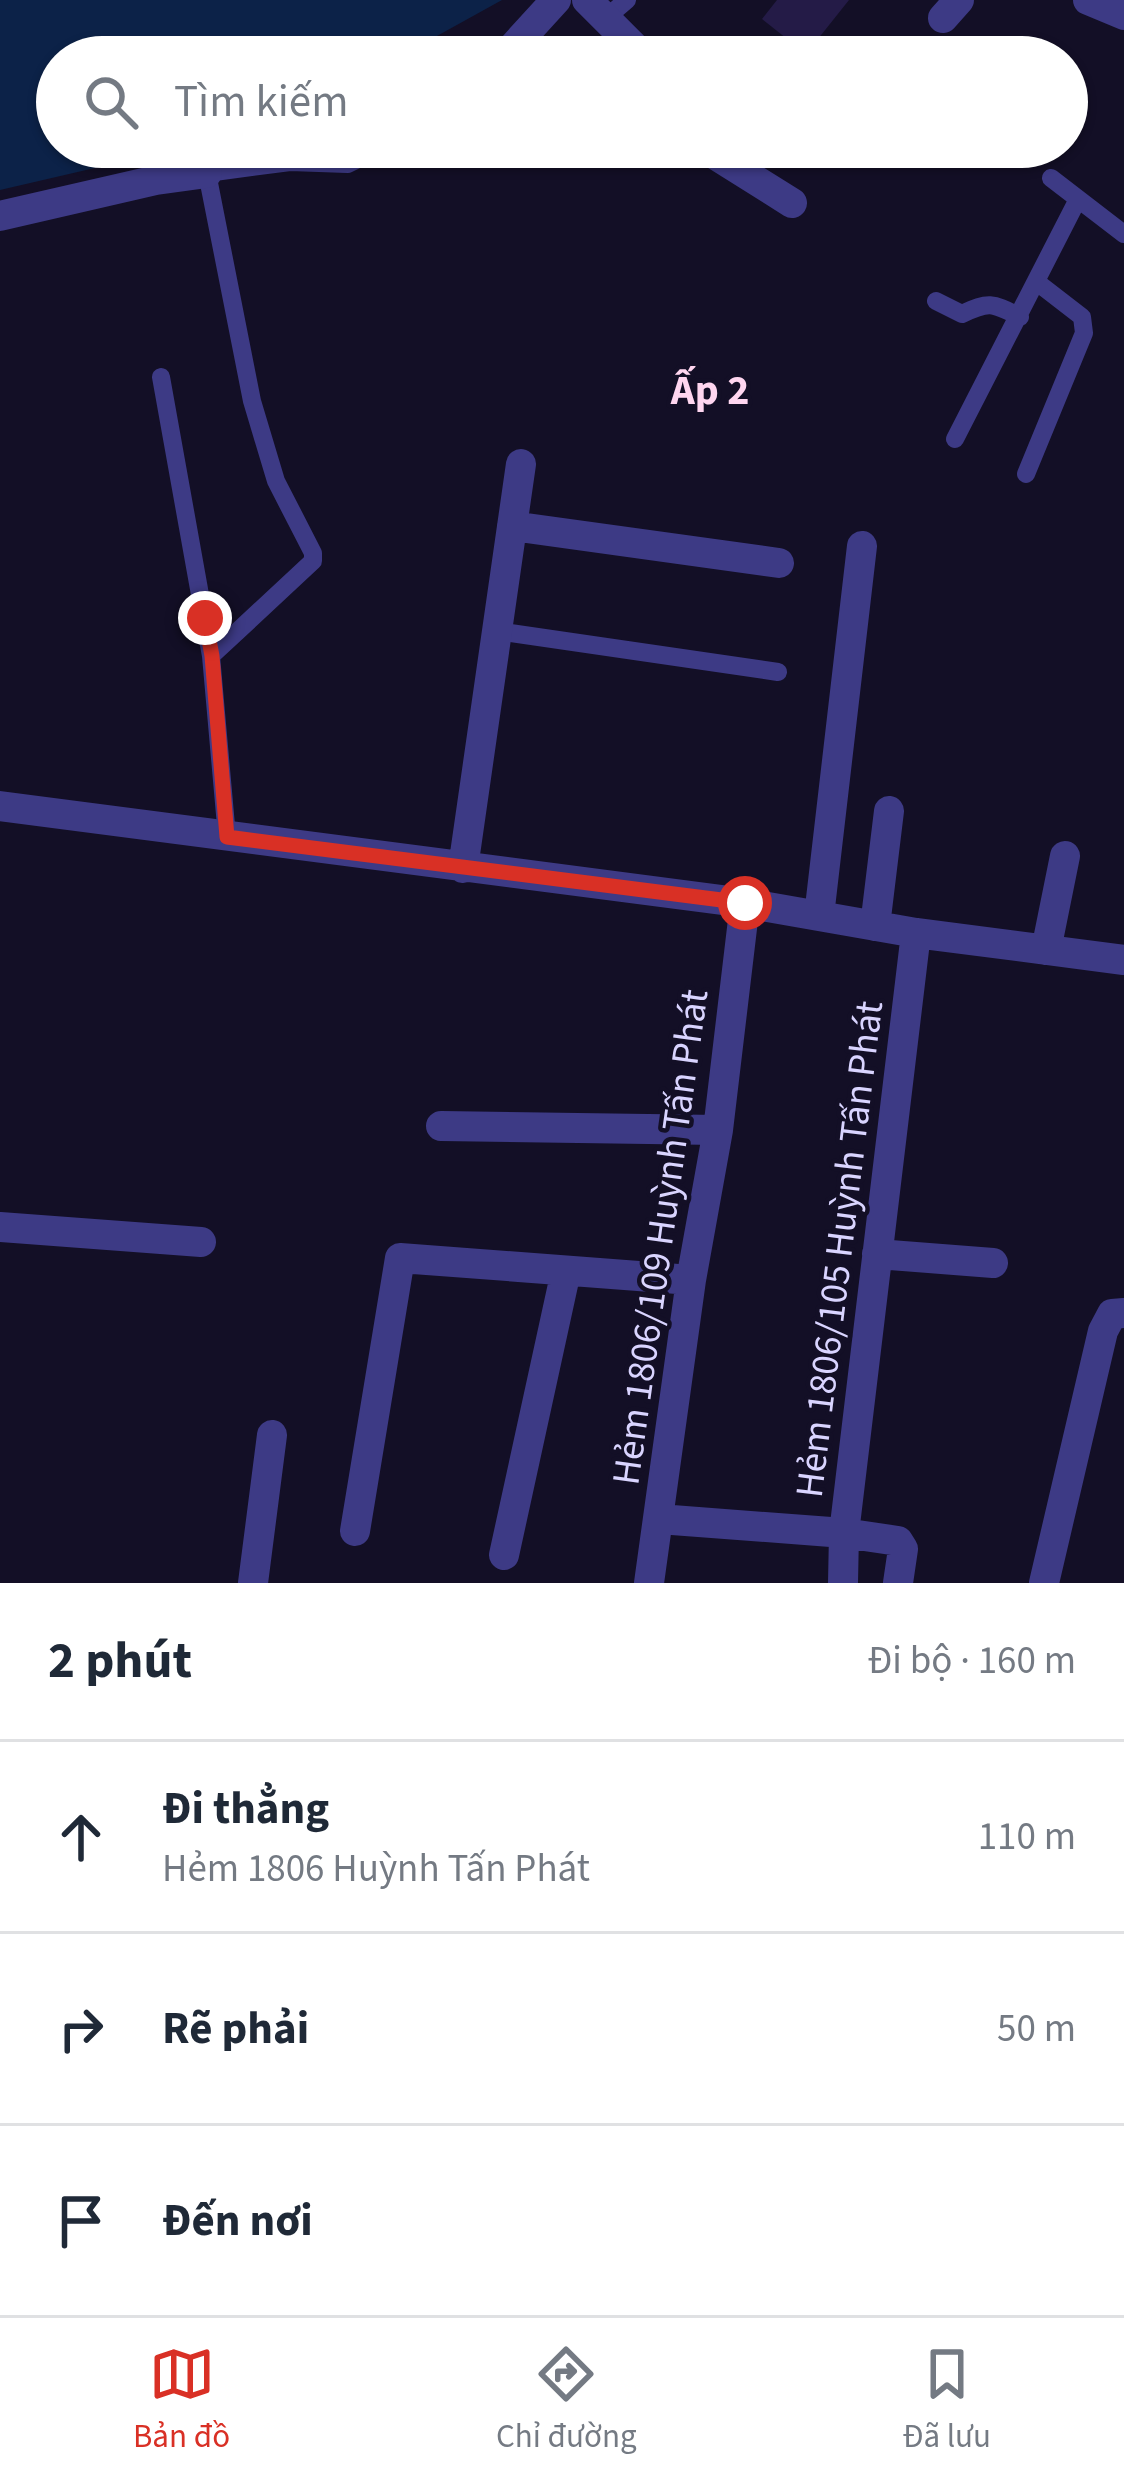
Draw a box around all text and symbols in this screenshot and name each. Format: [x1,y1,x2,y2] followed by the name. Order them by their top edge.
[36,36,1088,168] search box
[78,69,144,135] icon: search
[174,70,348,134] text: Tìm kiếm
[670,361,749,421] district label: Ấp 2
[178,591,232,645] route end
[718,876,772,930] route start
[598,986,723,1489] street label: Hẻm 1806/109 Huỳnh Tấn Phát
[782,998,898,1501] street label: Hẻm 1806/105 Huỳnh Tấn Phát
[48,1625,192,1697] text: 2 phút
[868,1633,1076,1689] text: Đi bộ · 160 m
[162,1777,329,1841] text: Đi thẳng
[48,1804,114,1870] icon: ahead
[978,1809,1076,1865] text: 110 m
[162,1841,590,1897] text: Hẻm 1806 Huỳnh Tấn Phát
[48,1996,114,2062] icon: right
[162,1997,309,2061] text: Rẽ phải
[997,2001,1076,2057] text: 50 m
[48,2188,114,2254] icon: arrive
[162,2189,313,2253] text: Đến nơi
[133,2341,230,2460] tab: Bản đồ
[496,2341,637,2460] tab: Chỉ đường
[903,2341,991,2460] tab: Đã lưu

